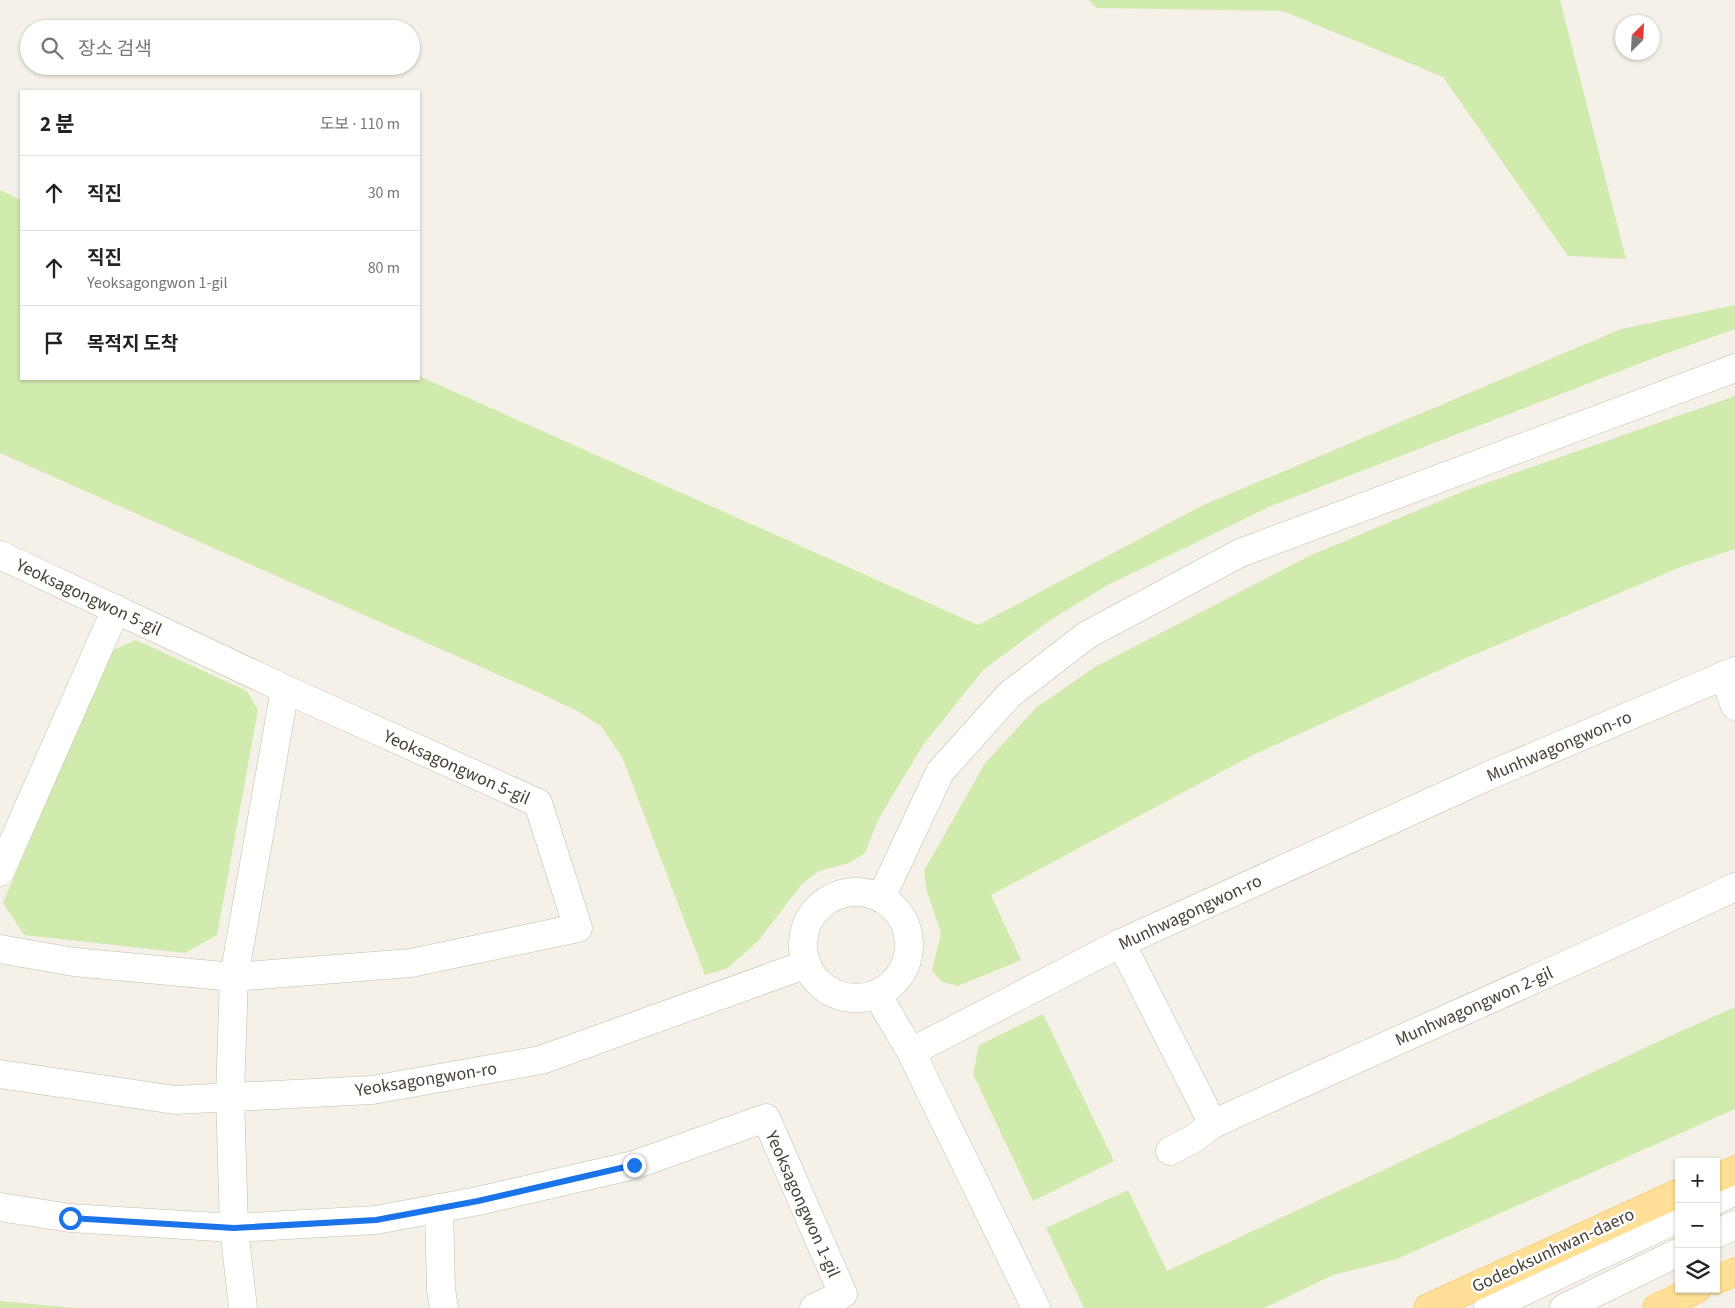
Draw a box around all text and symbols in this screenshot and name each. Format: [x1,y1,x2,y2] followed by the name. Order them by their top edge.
[1615,15,1660,60] north arrow
[20,20,420,75] search box
[38,34,66,62] icon: search
[78,36,152,63] text: 장소 검색
[40,109,75,139] text: 2 분
[320,113,400,135] text: 도보 · 110 m
[40,179,68,207] icon: ahead
[87,181,122,208] text: 직진
[368,182,400,204] text: 30 m
[87,245,122,272] text: 직진
[40,254,68,282] icon: ahead
[368,257,400,279] text: 80 m
[87,272,228,294] text: Yeoksagongwon 1-gil
[40,329,68,357] icon: arrive
[87,331,178,358] text: 목적지 도착
[11,552,166,642] street label: Yeoksagongwon 5-gil
[1483,705,1636,788] street label: Munhwagongwon-ro
[379,723,534,811] street label: Yeoksagongwon 5-gil
[1114,868,1266,957] street label: Munhwagongwon-ro
[1391,960,1557,1053] street label: Munhwagongwon 2-gil
[352,1056,499,1103] street label: Yeoksagongwon-ro
[759,1126,846,1282] street label: Yeoksagongwon 1-gil
[623,1154,646,1177] route end
[1675,1158,1720,1293] map controls
[1675,1158,1720,1203] button: +
[1468,1202,1638,1299] street label: Godeoksunhwan-daero
[1675,1203,1720,1248] button: −
[59,1207,82,1230] route start
[1675,1248,1720,1293] button: layers

